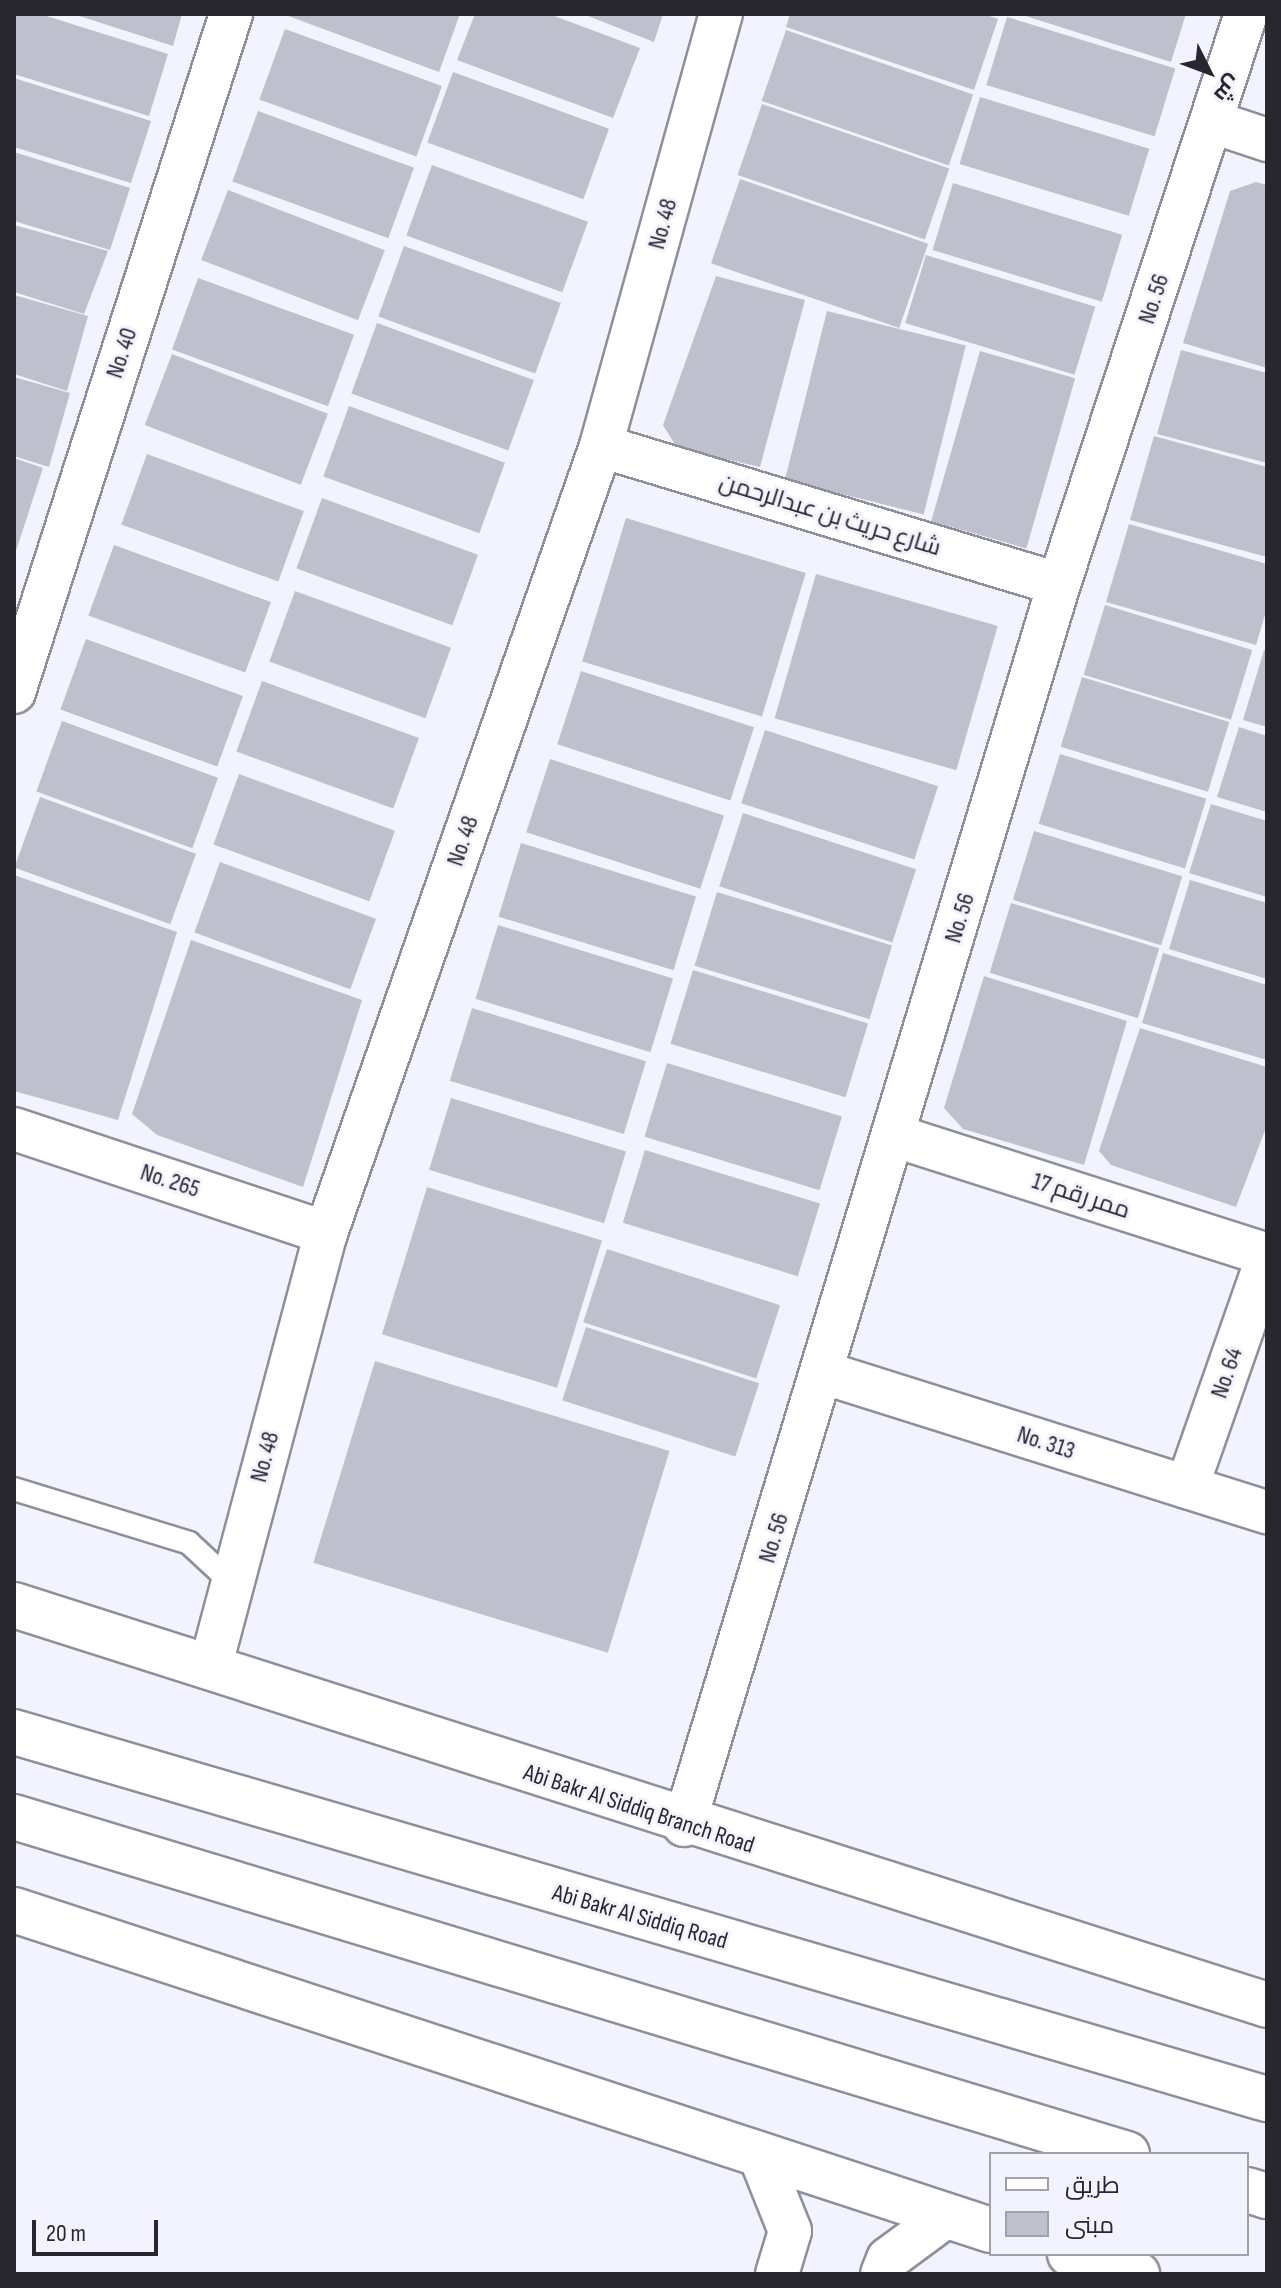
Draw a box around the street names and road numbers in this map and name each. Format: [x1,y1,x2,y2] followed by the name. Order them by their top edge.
[642,196,684,252] street label: No. 48
[1133,271,1175,327] street label: No. 56
[100,324,144,382] street label: No. 40
[716,468,944,562] street label: شارع حريث بن عبدالرحمن
[441,812,485,870] street label: No. 48
[939,890,981,946] street label: No. 56
[137,1158,203,1204] street label: No. 265
[1028,1167,1134,1225] street label: ممر رقم 17
[1205,1344,1249,1402] street label: No. 64
[1014,1420,1078,1466] street label: No. 313
[244,1429,286,1485] street label: No. 48
[753,1510,795,1566] street label: No. 56
[520,1758,758,1860] street label: Abi Bakr Al Siddiq Branch Road
[549,1878,731,1956] street label: Abi Bakr Al Siddiq Road

